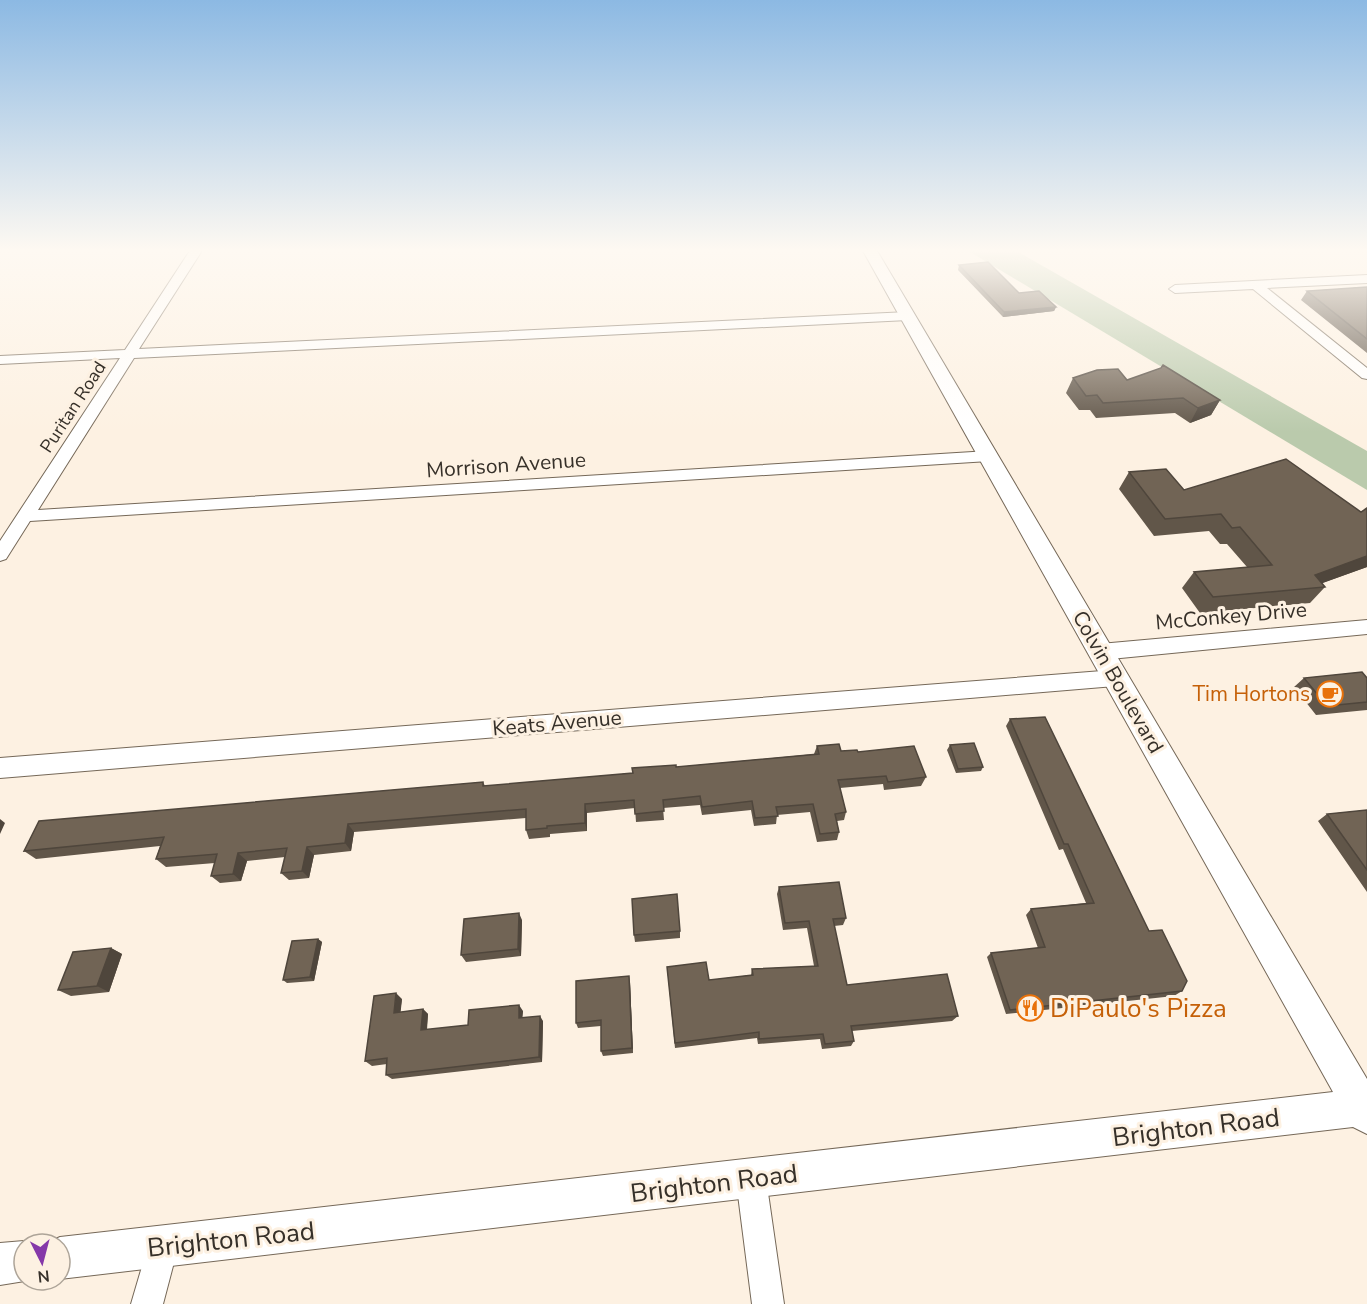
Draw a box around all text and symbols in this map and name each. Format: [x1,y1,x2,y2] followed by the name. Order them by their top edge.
[34,357,112,457] street label: Puritan Road
[425,445,587,485] street label: Morrison Avenue
[1154,595,1308,637] street label: McConkey Drive
[1066,606,1170,758] street label: Colvin Boulevard
[1315,679,1345,709] cafe icon: Tim Hortons
[1192,680,1310,708] place label: Tim Hortons
[491,703,623,743] street label: Keats Avenue
[1050,991,1227,1026] place label: DiPaulo's Pizza
[1015,993,1045,1023] restaurant icon: DiPaulo's Pizza
[1110,1100,1282,1155] street label: Brighton Road
[628,1156,800,1211] street label: Brighton Road
[146,1213,317,1266] street label: Brighton Road
[12,1232,72,1292] north arrow
[36,1264,51,1287] text: N

